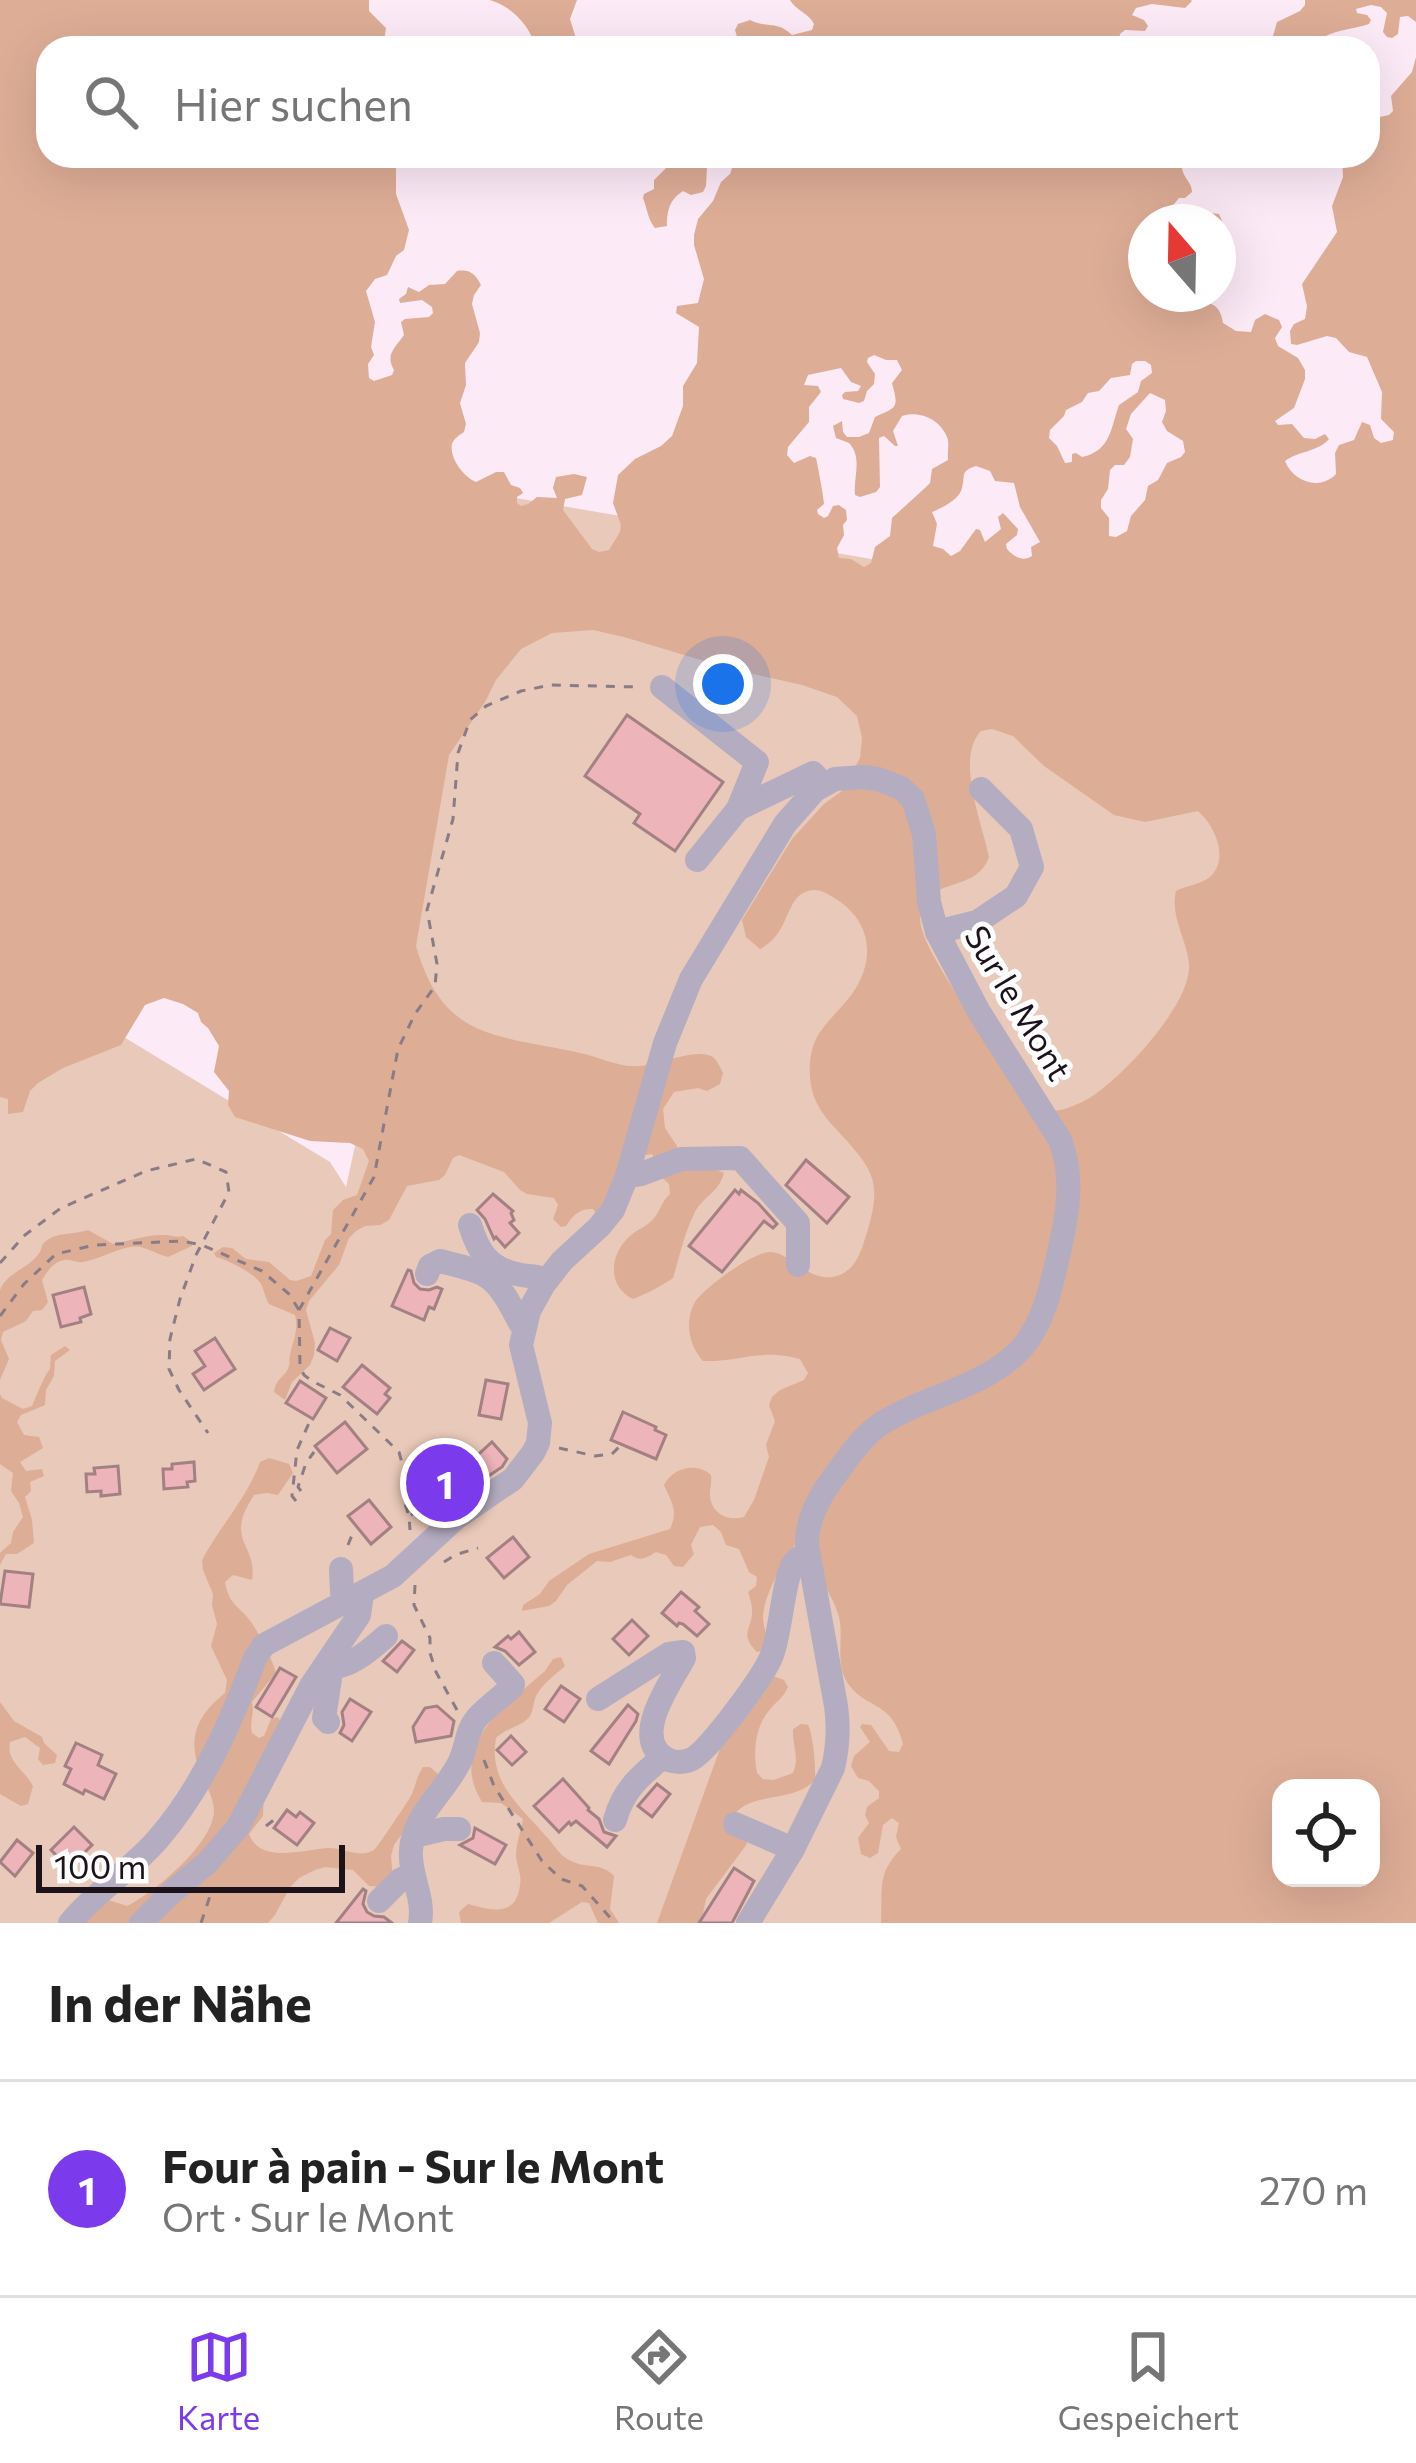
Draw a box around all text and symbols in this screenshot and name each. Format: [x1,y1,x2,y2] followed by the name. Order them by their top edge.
[36,36,1380,168] search box
[78,69,144,135] icon: search
[174,75,413,130] text: Hier suchen
[1128,204,1236,312] north arrow
[693,654,753,714] your location
[957,917,1081,1087] street label: Sur le Mont
[406,1438,484,1528] pin: 1
[1272,1779,1380,1887] map controls
[1272,1779,1380,1887] button: locate
[36,1839,345,1892] scale bar
[54,1845,146,1886] text: 100 m
[48,1970,312,2033] text: In der Nähe
[162,2137,664,2192] text: Four à pain - Sur le Mont
[78,2165,96,2213] text: 1
[1259,2165,1368,2213] text: 270 m
[162,2192,454,2240] text: Ort · Sur le Mont
[177,2324,260,2437] tab: Karte
[614,2324,704,2437] tab: Route
[1058,2324,1239,2437] tab: Gespeichert

